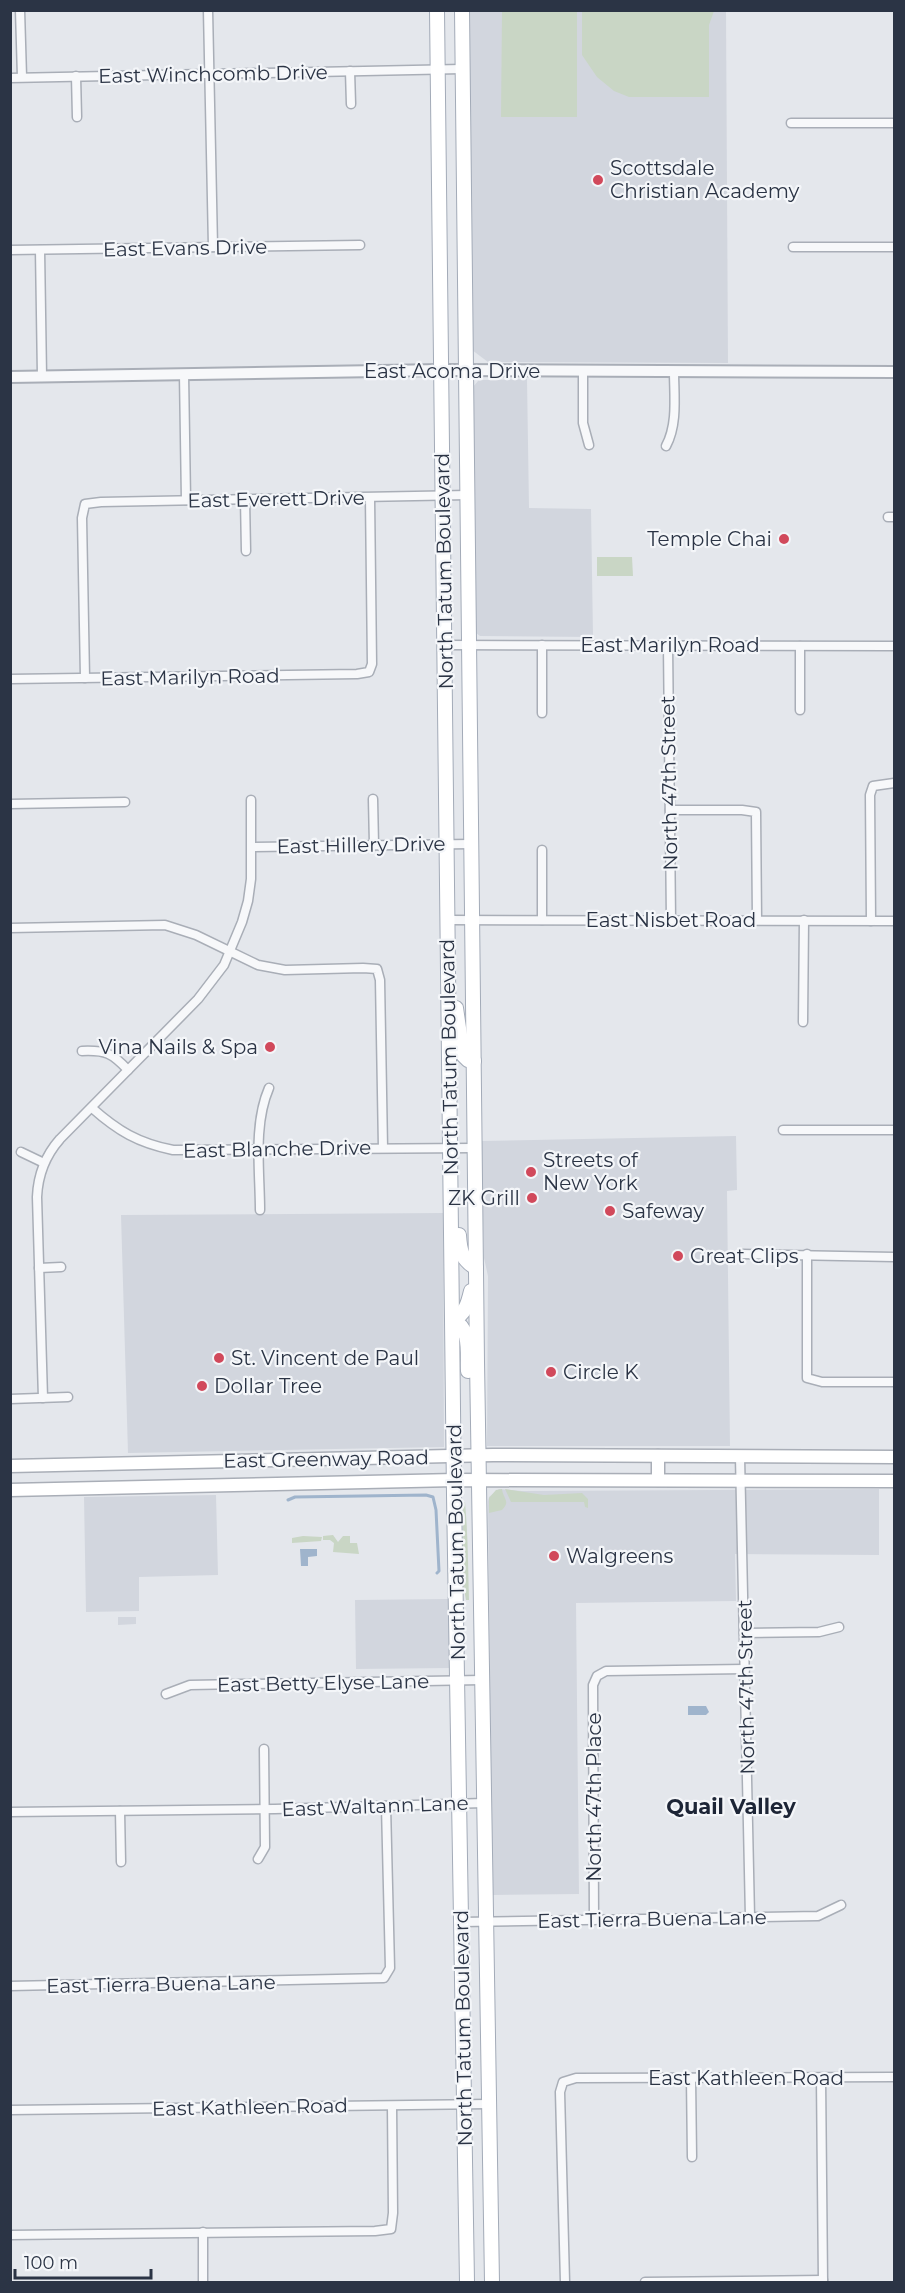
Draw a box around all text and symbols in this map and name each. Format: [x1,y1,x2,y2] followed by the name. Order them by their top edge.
[98,60,328,88] street label: East Winchcomb Drive
[610,156,800,203] place label: Scottsdale Christian Academy
[591,173,605,187] marker: Scottsdale Christian Academy
[103,235,267,261] street label: East Evans Drive
[364,359,540,383] street label: East Acoma Drive
[430,452,458,690] street label: North Tatum Boulevard
[187,485,365,513] street label: East Everett Drive
[647,527,772,551] place label: Temple Chai
[777,532,791,546] marker: Temple Chai
[580,633,760,657] street label: East Marilyn Road
[100,663,280,691] street label: East Marilyn Road
[655,695,683,871] street label: North 47th Street
[276,832,446,858] street label: East Hillery Drive
[586,908,756,932] street label: East Nisbet Road
[435,938,463,1176] street label: North Tatum Boulevard
[98,1035,258,1059] place label: Vina Nails & Spa
[263,1040,277,1054] marker: Vina Nails & Spa
[183,1135,371,1163] street label: East Blanche Drive
[543,1148,639,1195] place label: Streets of New York
[524,1165,538,1179] marker: Streets of New York
[448,1186,520,1210] place label: ZK Grill
[525,1191,539,1205] marker: ZK Grill
[622,1199,704,1223] place label: Safeway
[603,1204,617,1218] marker: Safeway
[690,1244,799,1268] place label: Great Clips
[671,1249,685,1263] marker: Great Clips
[231,1346,419,1370] place label: St. Vincent de Paul
[212,1351,226,1365] marker: St. Vincent de Paul
[563,1360,639,1384] place label: Circle K
[544,1365,558,1379] marker: Circle K
[214,1374,322,1398] place label: Dollar Tree
[195,1379,209,1393] marker: Dollar Tree
[442,1423,470,1661] street label: North Tatum Boulevard
[223,1445,429,1473] street label: East Greenway Road
[566,1544,673,1568] place label: Walgreens
[547,1549,561,1563] marker: Walgreens
[732,1599,760,1775] street label: North 47th Street
[217,1669,429,1697] street label: East Betty Elyse Lane
[582,1712,606,1882] street label: North 47th Place
[281,1791,469,1821] street label: East Waltann Lane
[666,1794,796,1819] district label: Quail Valley
[537,1905,767,1933] street label: East Tierra Buena Lane
[449,1909,477,2147] street label: North Tatum Boulevard
[46,1970,276,1998] street label: East Tierra Buena Lane
[648,2066,844,2090] street label: East Kathleen Road
[152,2093,348,2121] street label: East Kathleen Road
[15,2242,152,2280] scale bar
[24,2252,78,2274] text: 100 m

